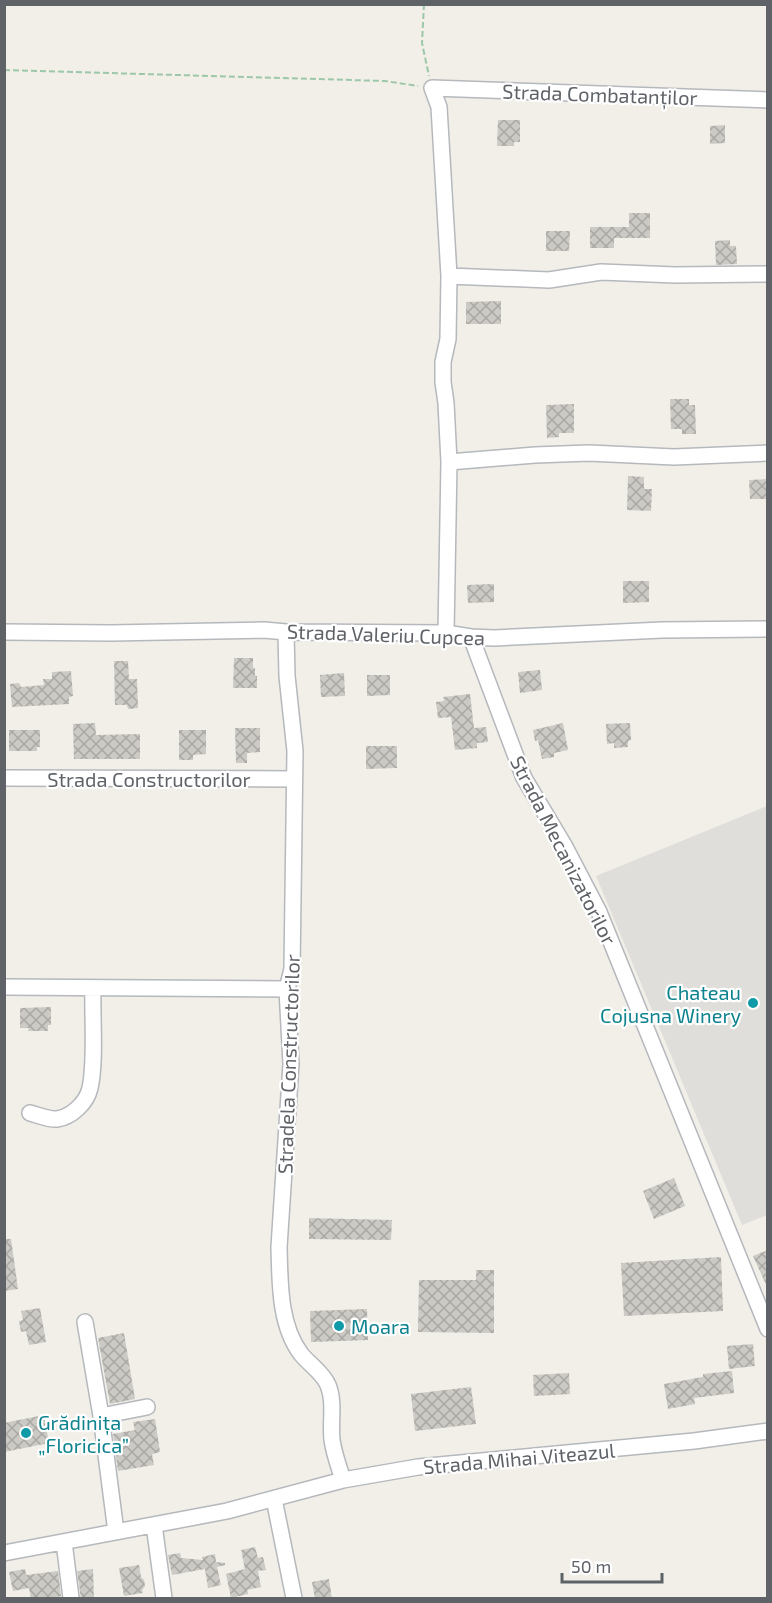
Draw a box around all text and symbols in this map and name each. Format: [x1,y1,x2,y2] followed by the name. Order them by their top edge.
[502,79,698,111] street label: Strada Combatanților
[287,619,485,649] street label: Strada Valeriu Cupcea
[506,752,622,948] street label: Strada Mecanizatorilor
[47,767,251,791] street label: Strada Constructorilor
[272,954,304,1174] street label: Stradela Constructorilor
[600,980,741,1027] place label: Chateau Cojusna Winery
[746,996,760,1010] marker: Chateau Cojusna Winery
[351,1314,410,1338] place label: Moara
[332,1319,346,1333] marker: Moara
[38,1410,129,1457] place label: Grădinița „Floricica”
[19,1426,33,1440] marker: Grădinița „Floricica”
[422,1438,616,1478] street label: Strada Mihai Viteazul
[562,1546,662,1584] scale bar
[571,1555,611,1577] text: 50 m

